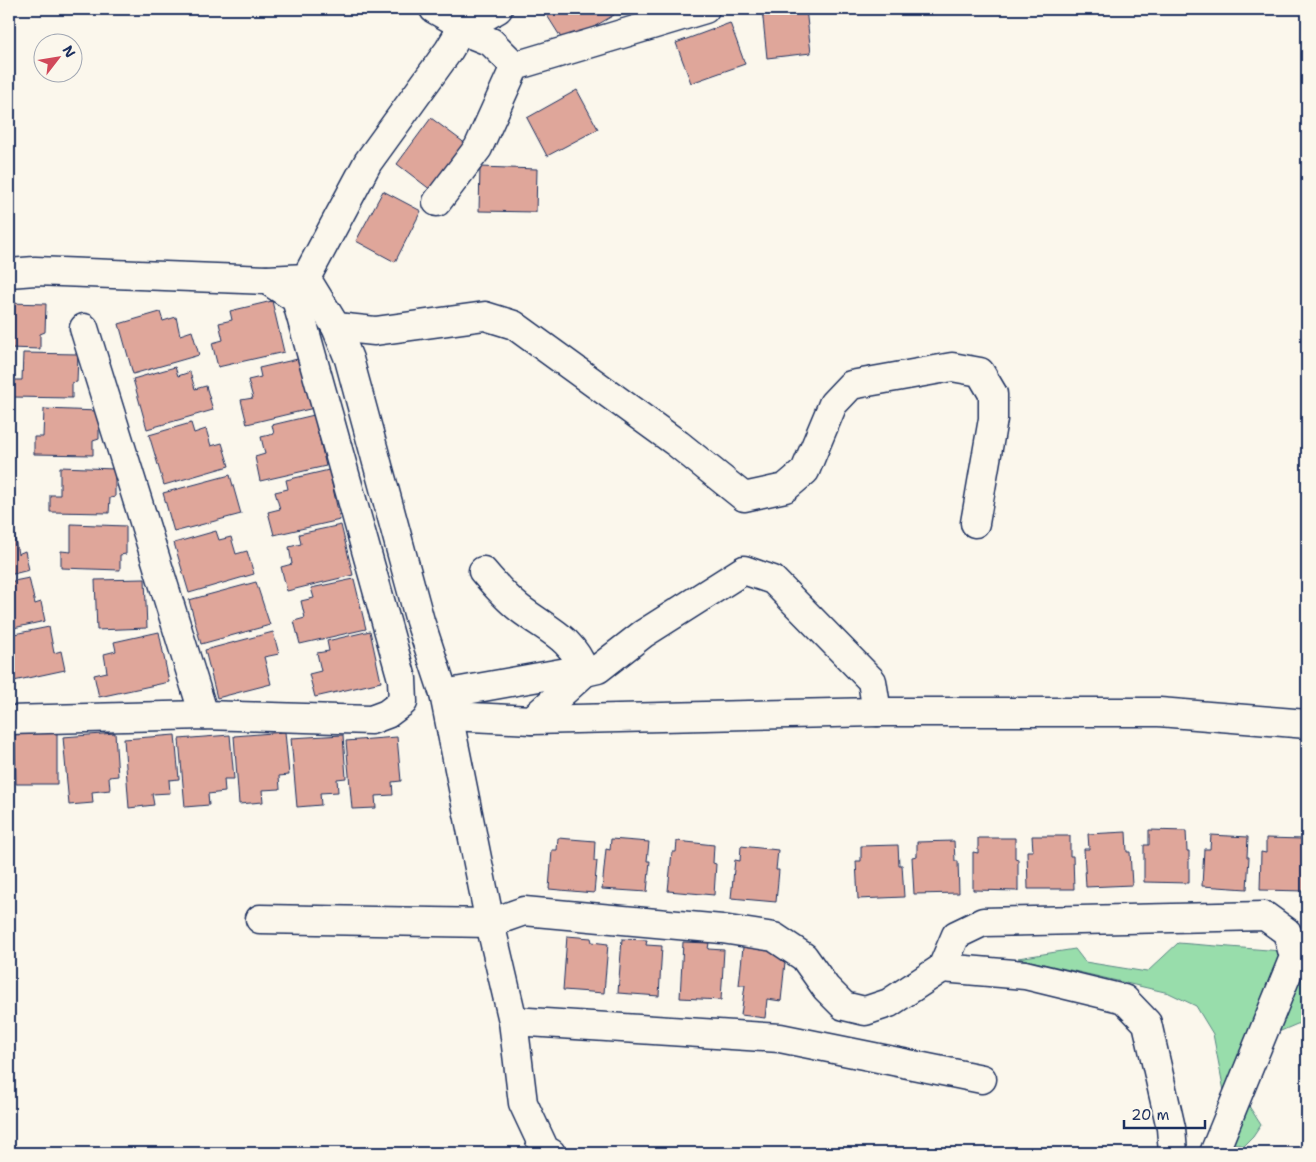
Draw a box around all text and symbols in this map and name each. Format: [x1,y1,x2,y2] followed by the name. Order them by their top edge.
[32,32,82,82] north arrow
[59,42,80,61] text: N
[1124,1097,1205,1129] scale bar
[1131,1105,1170,1125] text: 20 m

